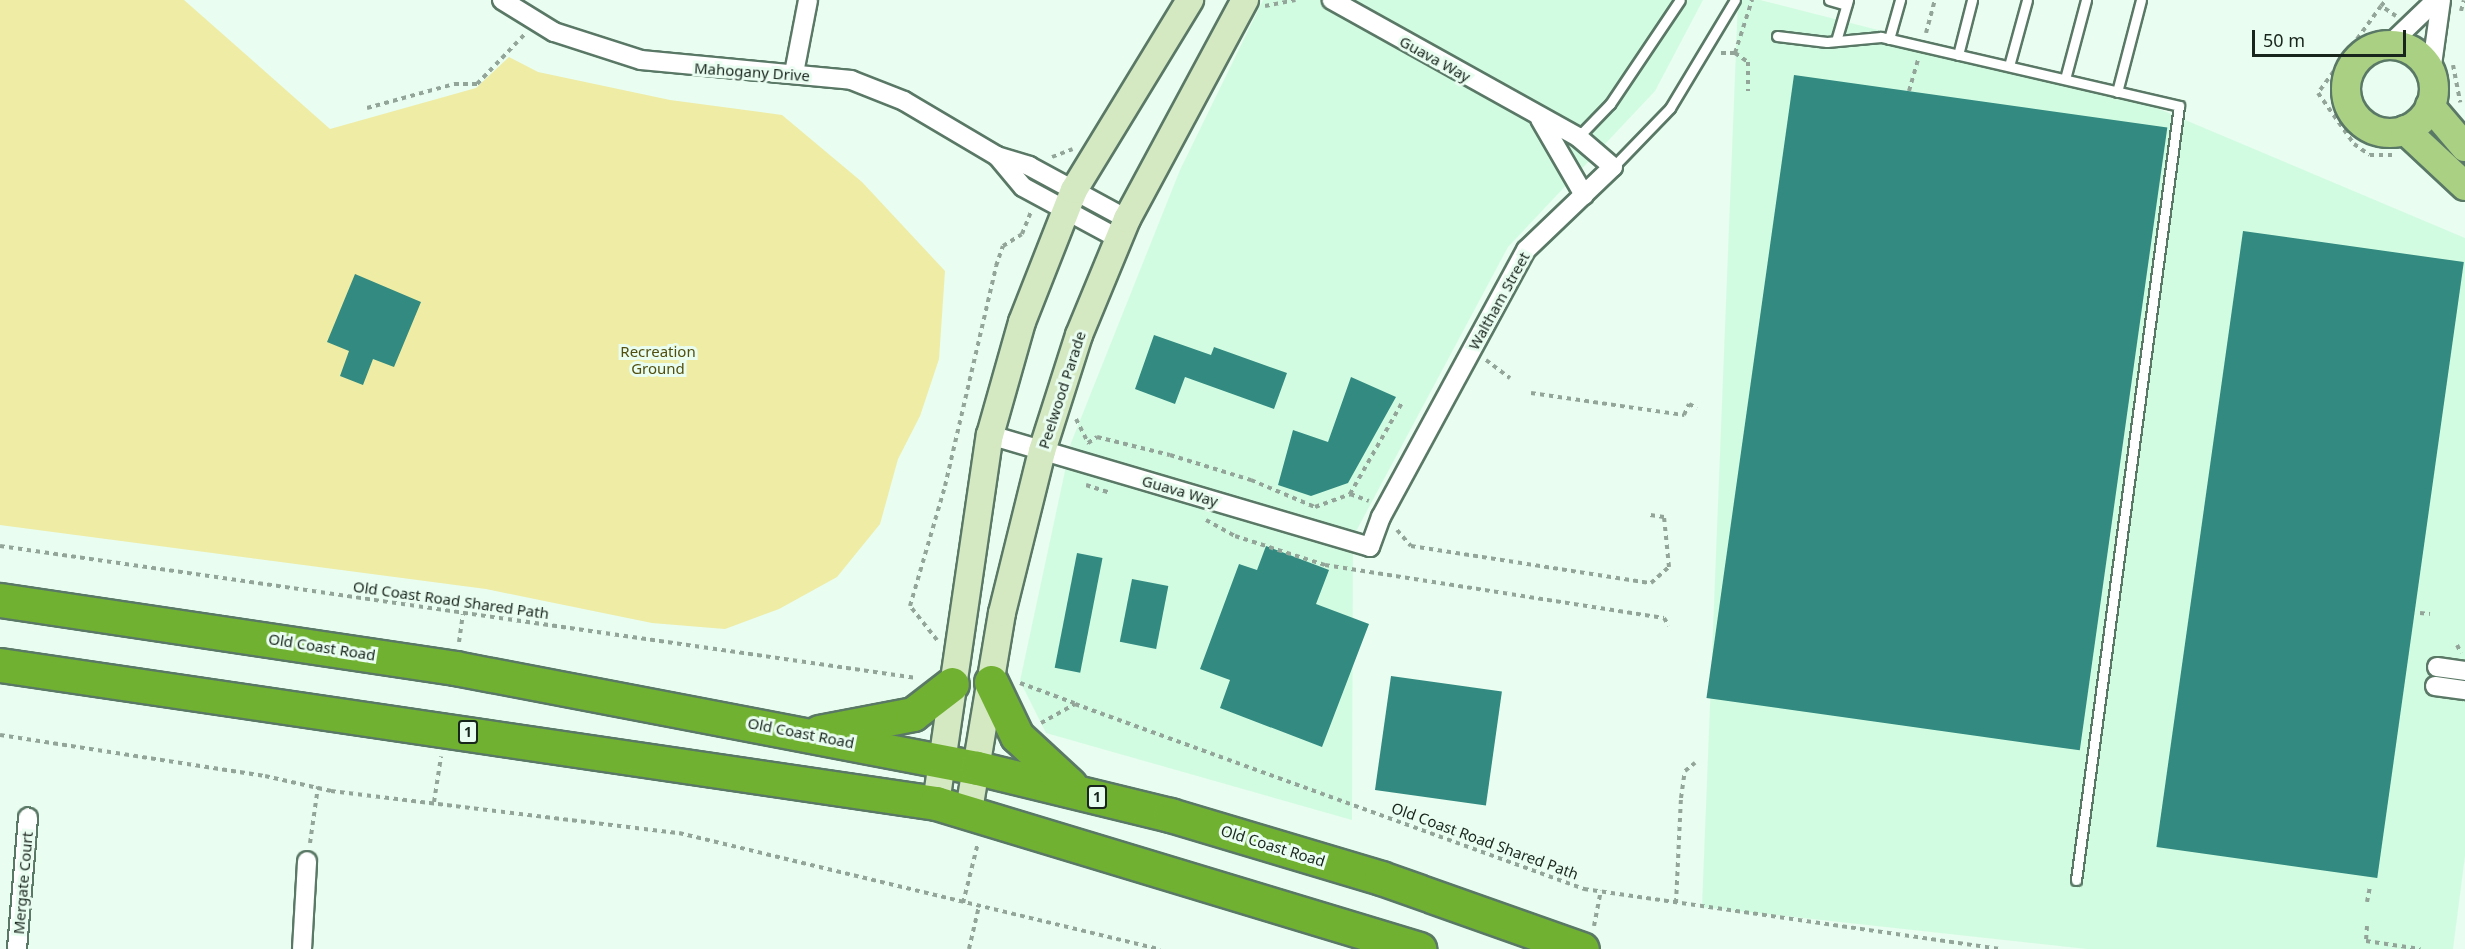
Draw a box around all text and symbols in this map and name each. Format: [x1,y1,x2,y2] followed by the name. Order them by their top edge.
[2255,18,2410,56] scale bar
[2263,28,2305,52] text: 50 m
[1396,32,1474,86] street label: Guava Way
[694,59,810,85] street label: Mahogany Drive
[1465,249,1533,353] street label: Waltham Street
[1035,329,1089,451] street label: Peelwood Parade
[620,342,696,377] park label: Recreation Ground
[1140,472,1220,510] street label: Guava Way
[352,577,550,623] street label: Old Coast Road Shared Path
[267,630,377,664] street label: Old Coast Road
[746,714,856,752] street label: Old Coast Road
[458,721,478,743] road number: 1
[1086,786,1108,808] road number: 1
[1389,799,1581,883] street label: Old Coast Road Shared Path
[1219,822,1327,870] street label: Old Coast Road
[10,831,36,935] street label: Mergate Court

